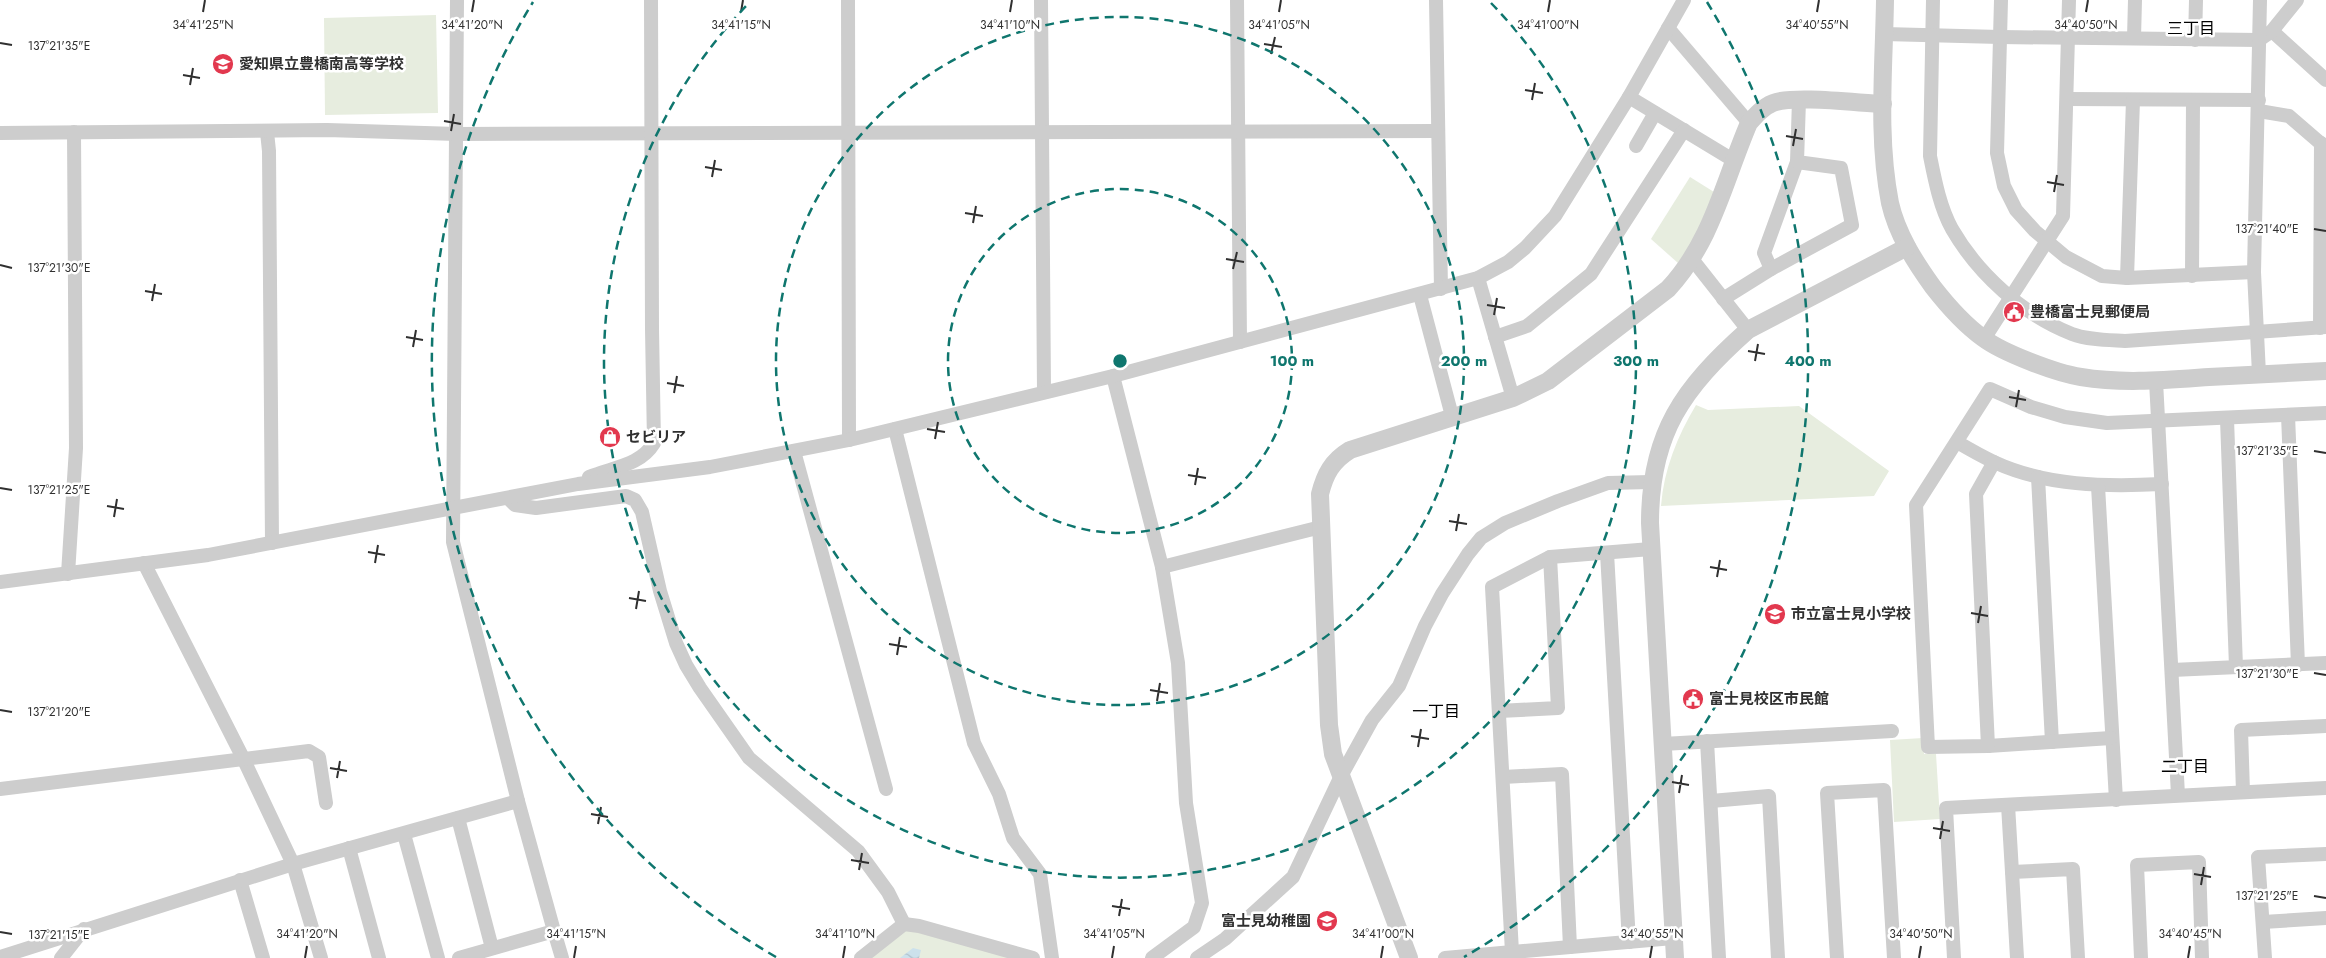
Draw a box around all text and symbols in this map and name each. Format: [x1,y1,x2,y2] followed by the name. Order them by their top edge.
[172,16,234,34] text: 34°41'25"N
[441,16,503,34] text: 34°41'20"N
[711,16,771,34] text: 34°41'15"N
[980,16,1040,34] text: 34°41'10"N
[1248,16,1310,34] text: 34°41'05"N
[1517,16,1579,34] text: 34°41'00"N
[1786,16,1848,34] text: 34°40'55"N
[2054,16,2118,34] text: 34°40'50"N
[2167,17,2215,40] district label: 三丁目
[28,37,90,55] text: 137°21'35"E
[211,52,235,76] school or university icon: 愛知県立豊橋南高等学校
[239,53,404,75] place label: 愛知県立豊橋南高等学校
[2235,220,2299,238] text: 137°21'40"E
[28,259,91,277] text: 137°21'30"E
[2002,300,2026,324] public building icon: 豊橋富士見郵便局
[2030,301,2150,323] place label: 豊橋富士見郵便局
[1270,350,1314,372] text: 100 m
[1441,350,1487,372] text: 200 m
[1613,350,1659,372] text: 300 m
[1784,350,1832,372] text: 400 m
[1111,352,1129,370] centre of rings
[598,425,622,449] shop icon: セビリア
[626,426,686,448] place label: セビリア
[2236,442,2298,460] text: 137°21'35"E
[28,481,90,499] text: 137°21'25"E
[1763,602,1787,626] school or university icon: 市立富士見小学校
[1791,603,1911,625] place label: 市立富士見小学校
[2236,665,2299,683] text: 137°21'30"E
[1681,687,1705,711] public building icon: 富士見校区市民館
[1709,688,1829,710] place label: 富士見校区市民館
[1412,700,1460,723] district label: 一丁目
[27,703,91,721] text: 137°21'20"E
[2161,755,2209,778] district label: 二丁目
[2236,887,2298,905] text: 137°21'25"E
[1315,909,1339,933] school or university icon: 富士見幼稚園
[1221,910,1311,932] place label: 富士見幼稚園
[276,925,338,943] text: 34°41'20"N
[546,925,606,943] text: 34°41'15"N
[815,925,875,943] text: 34°41'10"N
[1083,925,1145,943] text: 34°41'05"N
[1352,925,1414,943] text: 34°41'00"N
[1621,925,1683,943] text: 34°40'55"N
[1889,925,1953,943] text: 34°40'50"N
[2158,925,2222,943] text: 34°40'45"N
[28,926,90,944] text: 137°21'15"E

